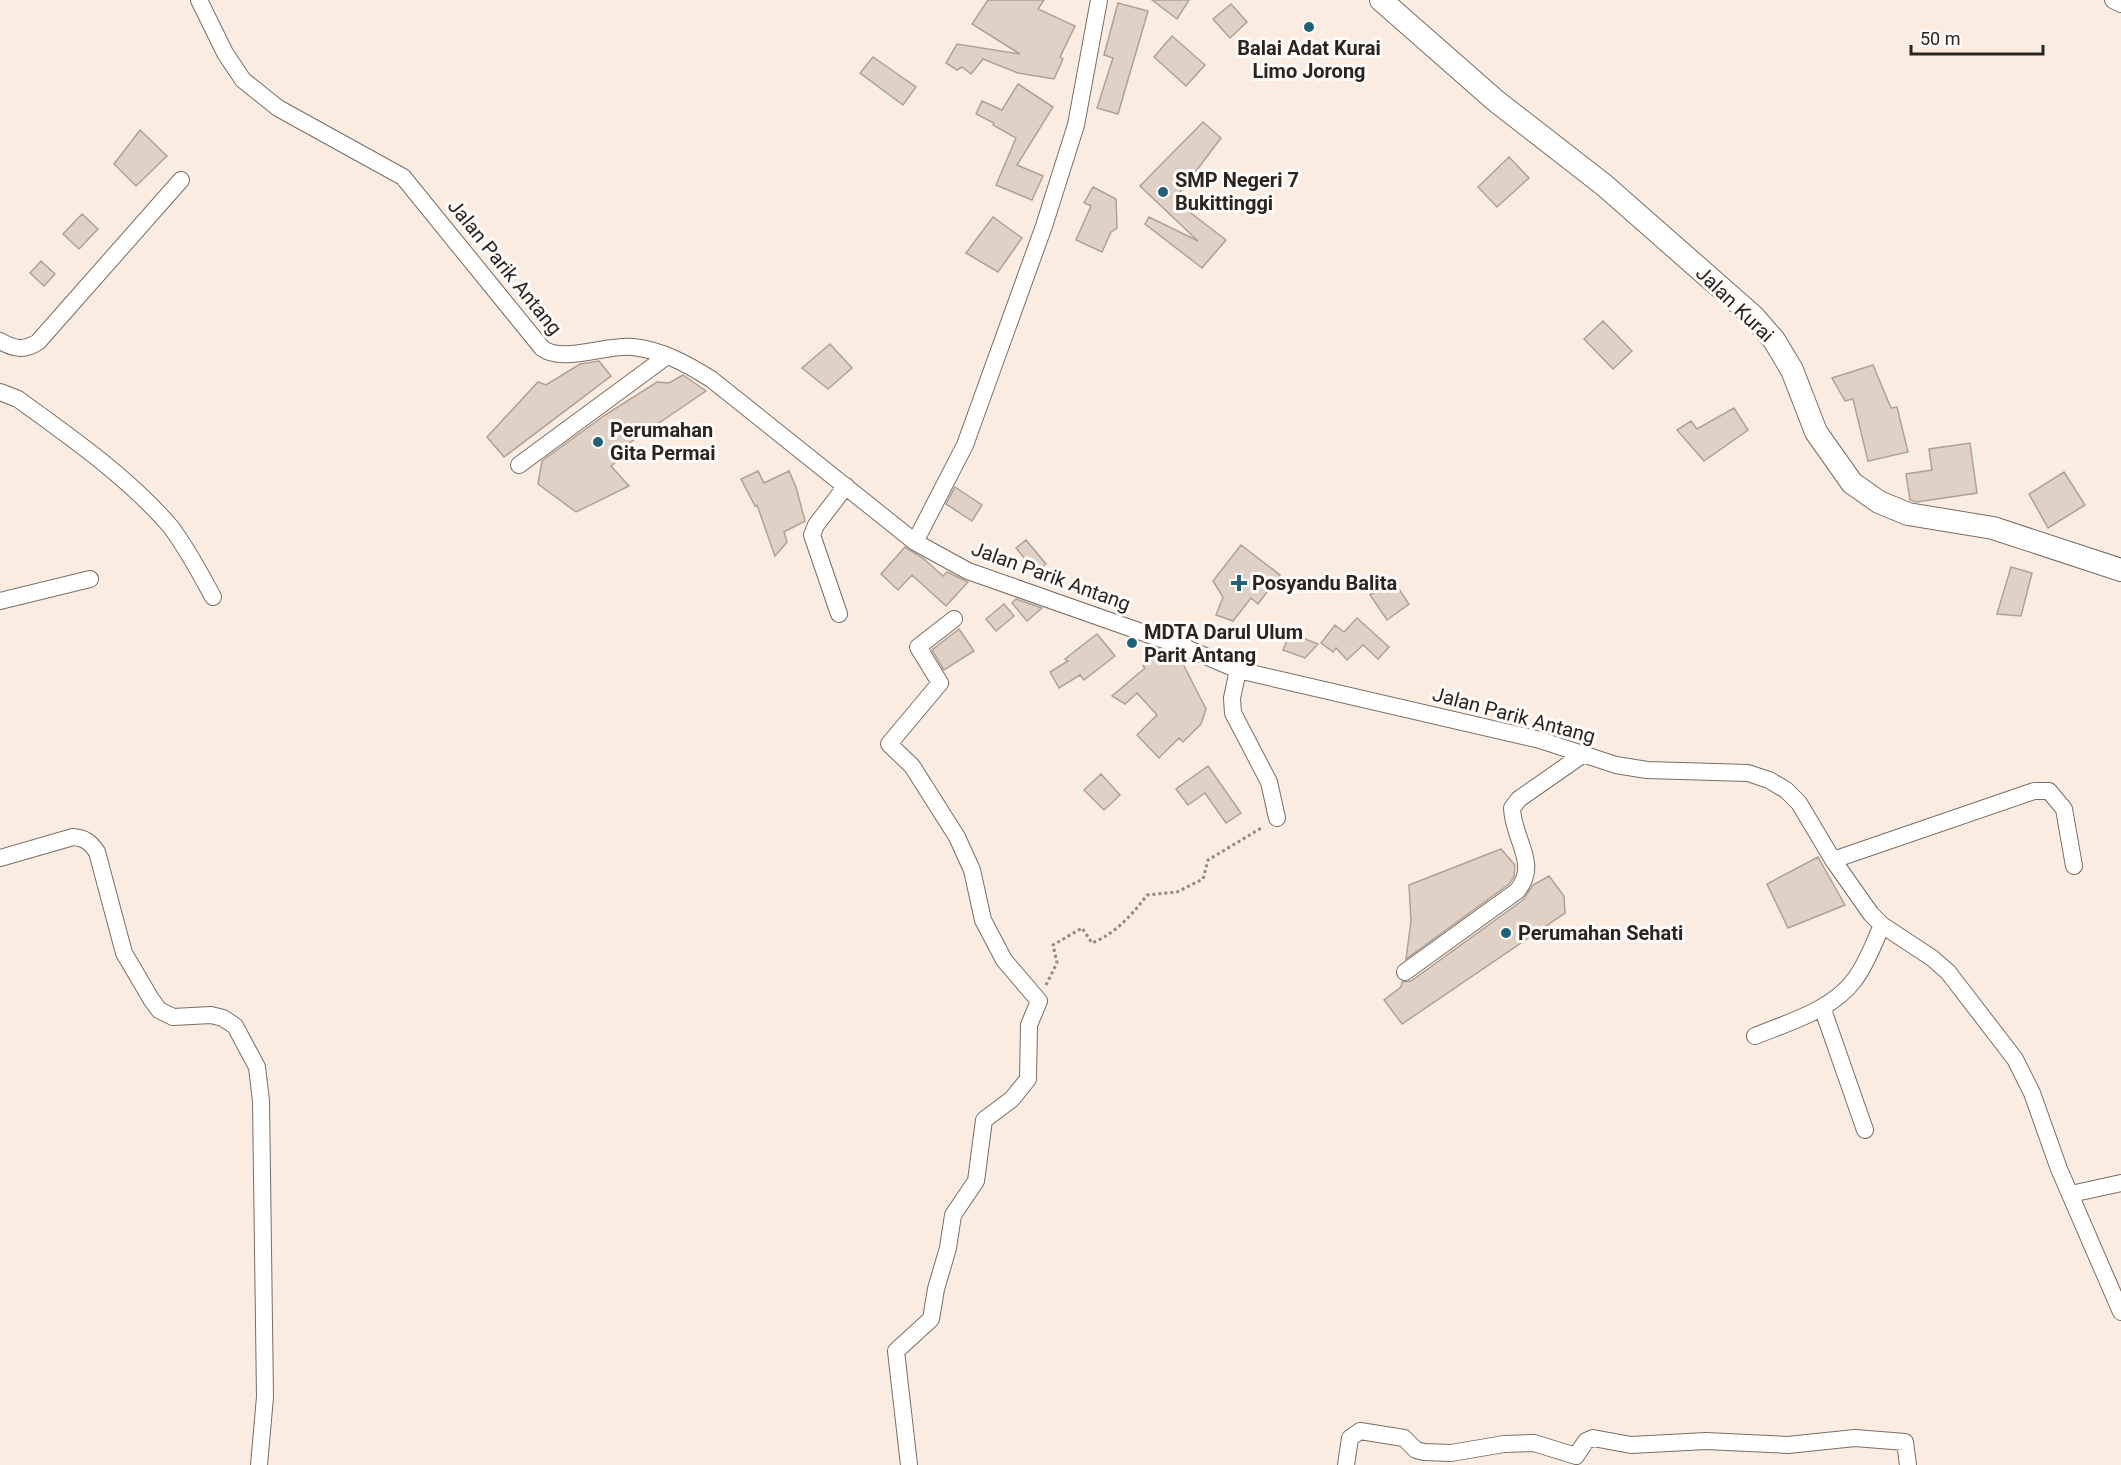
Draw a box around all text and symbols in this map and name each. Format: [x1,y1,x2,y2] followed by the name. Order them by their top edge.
[1911,18,2043,56] scale bar
[1302,20,1316,34] marker: Balai Adat Kurai Limo Jorong
[1920,28,1960,49] text: 50 m
[1237,36,1381,83] place label: Balai Adat Kurai Limo Jorong
[1175,168,1299,215] place label: SMP Negeri 7 Bukittinggi
[1156,185,1170,199] marker: SMP Negeri 7 Bukittinggi
[443,194,567,340] street label: Jalan Parik Antang
[1691,261,1779,347] street label: Jalan Kurai
[610,418,716,465] place label: Perumahan Gita Permai
[591,435,605,449] marker: Perumahan Gita Permai
[968,536,1134,616] street label: Jalan Parik Antang
[1252,571,1397,595] place label: Posyandu Balita
[1230,574,1248,592] marker: Posyandu Balita
[1144,620,1303,667] place label: MDTA Darul Ulum Parit Antang
[1125,636,1139,650] marker: MDTA Darul Ulum Parit Antang
[1430,682,1598,748] street label: Jalan Parik Antang
[1518,921,1683,945] place label: Perumahan Sehati
[1499,926,1513,940] marker: Perumahan Sehati

